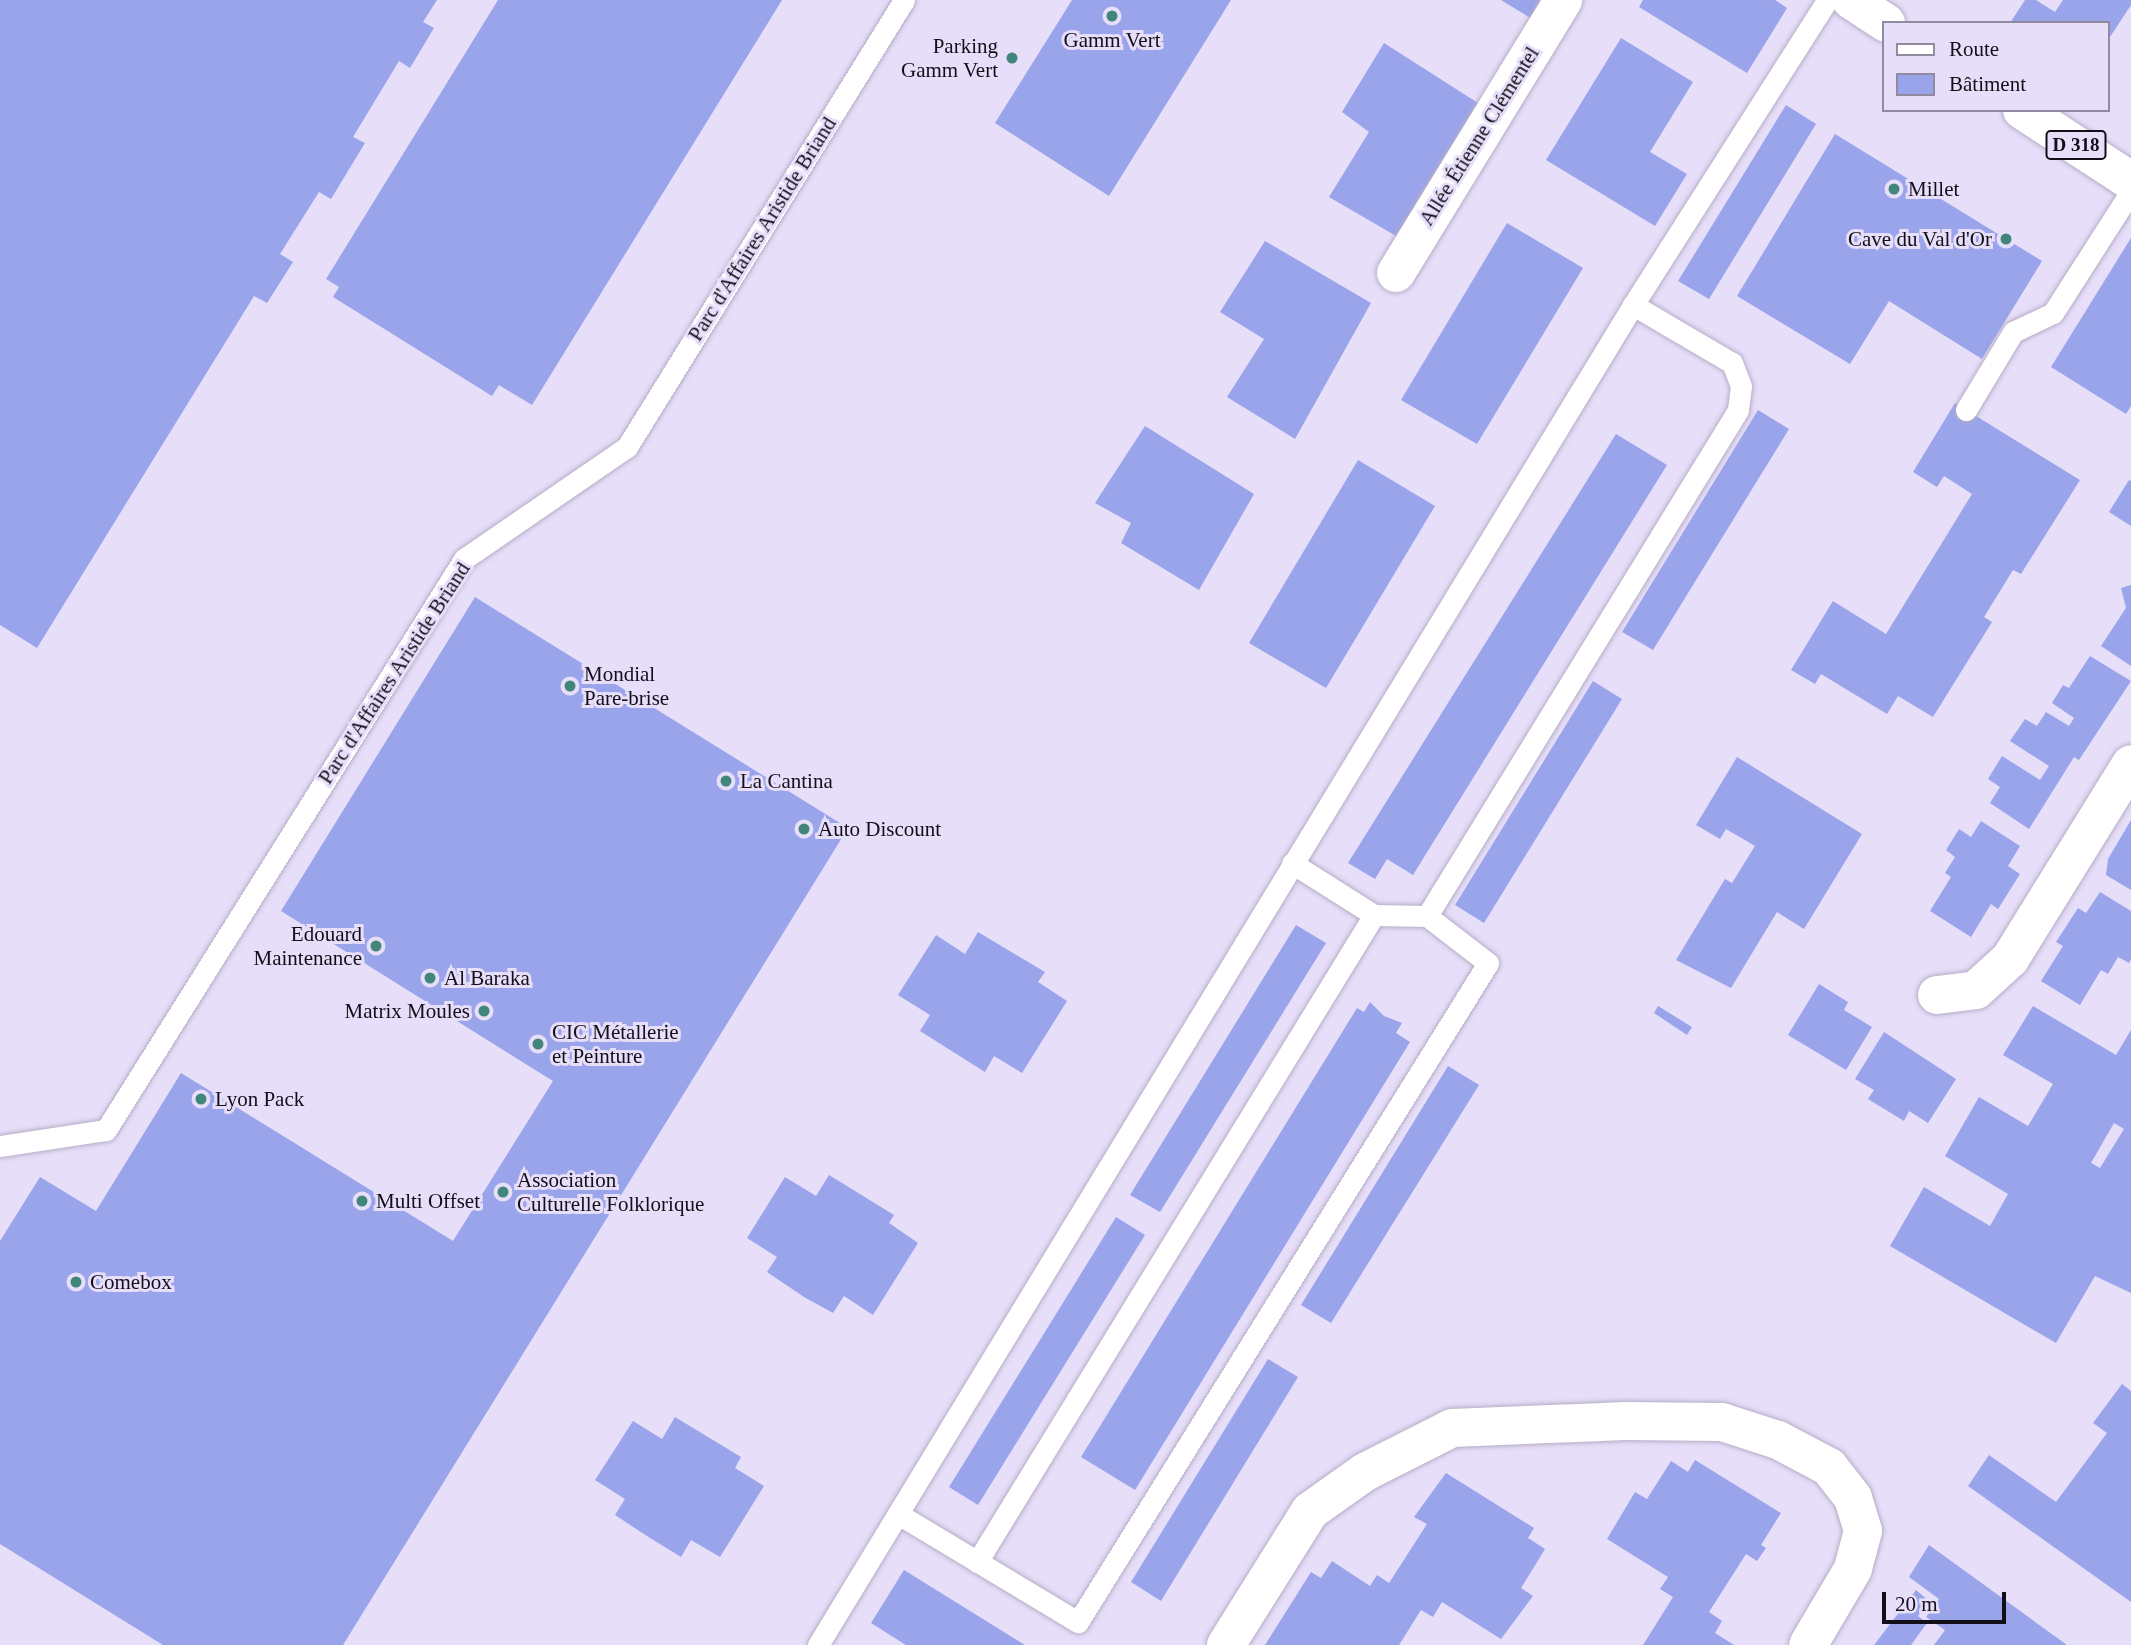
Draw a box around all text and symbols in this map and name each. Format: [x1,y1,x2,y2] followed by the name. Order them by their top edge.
[1104,8,1120,24] marker: Gamm Vert
[1882,21,2110,112] legend
[1063,27,1161,53] place label: Gamm Vert
[901,33,998,83] place label: Parking Gamm Vert
[1949,37,1999,61] text: Route
[1414,42,1544,230] street label: Allée Étienne Clémentel
[1004,50,1020,66] marker: Parking Gamm Vert
[1949,72,2026,96] text: Bâtiment
[682,112,842,346] street label: Parc d'Affaires Aristide Briand
[2044,130,2108,160] road number: D 318
[1908,176,1959,202] place label: Millet
[1886,181,1902,197] marker: Millet
[1848,226,1992,252] place label: Cave du Val d'Or
[1998,231,2014,247] marker: Cave du Val d'Or
[312,557,476,789] street label: Parc d'Affaires Aristide Briand
[584,661,669,711] place label: Mondial Pare-brise
[562,678,578,694] marker: Mondial Pare-brise
[740,768,833,794] place label: La Cantina
[718,773,734,789] marker: La Cantina
[818,816,941,842] place label: Auto Discount
[796,821,812,837] marker: Auto Discount
[254,921,362,971] place label: Edouard Maintenance
[368,938,384,954] marker: Edouard Maintenance
[444,965,530,991] place label: Al Baraka
[422,970,438,986] marker: Al Baraka
[345,998,470,1024] place label: Matrix Moules
[476,1003,492,1019] marker: Matrix Moules
[552,1019,679,1069] place label: CIC Métallerie et Peinture
[530,1036,546,1052] marker: CIC Métallerie et Peinture
[215,1086,304,1112] place label: Lyon Pack
[193,1091,209,1107] marker: Lyon Pack
[517,1167,704,1217] place label: Association Culturelle Folklorique
[495,1184,511,1200] marker: Association Culturelle Folklorique
[376,1188,480,1214] place label: Multi Offset
[354,1193,370,1209] marker: Multi Offset
[90,1269,172,1295] place label: Comebox
[68,1274,84,1290] marker: Comebox
[1886,1578,2010,1622] scale bar
[1895,1592,1938,1616] text: 20 m

